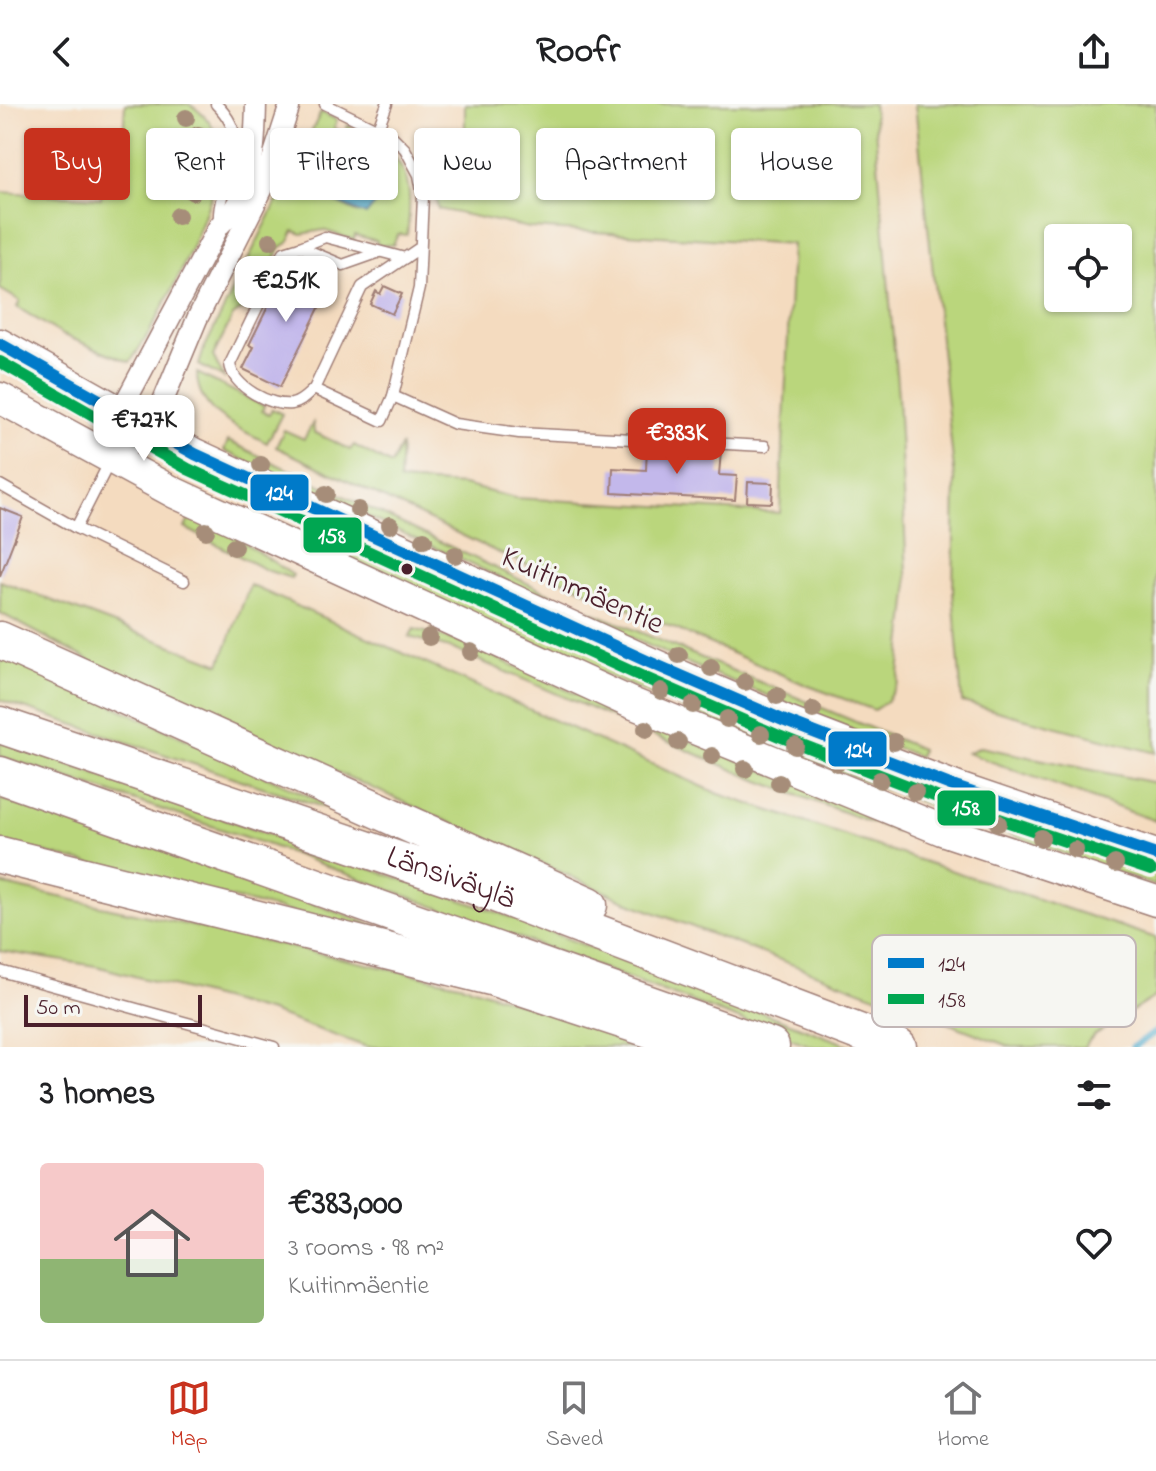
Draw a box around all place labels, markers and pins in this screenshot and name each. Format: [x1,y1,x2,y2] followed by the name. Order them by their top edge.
[230,256,342,324] pin: €251K
[88,395,200,463] pin: €727K
[621,408,733,476] pin: €383K
[399,561,415,577] unlabelled marker

